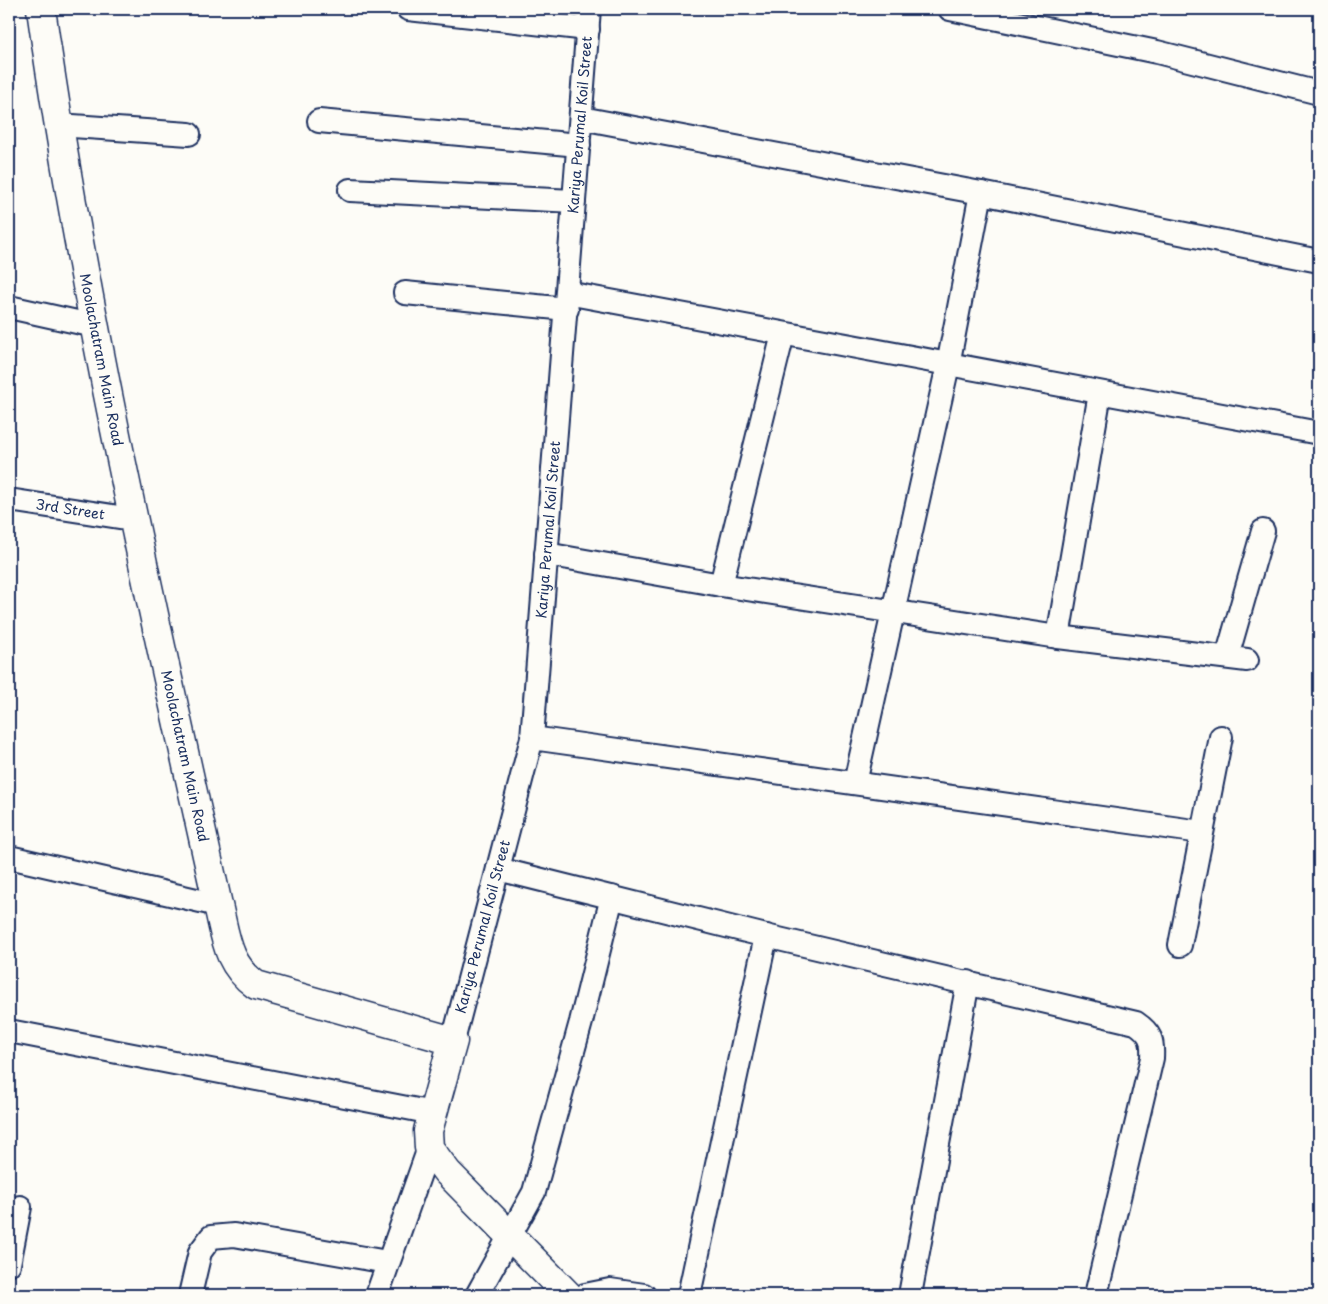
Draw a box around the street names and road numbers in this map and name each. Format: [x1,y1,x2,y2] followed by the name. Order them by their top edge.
[562,35,597,215] street label: Kariya Perumal Koil Street
[75,272,129,448] street label: Moolachatram Main Road
[530,440,565,619] street label: Kariya Perumal Koil Street
[34,493,107,525] street label: 3rd Street
[156,668,215,844] street label: Moolachatram Main Road
[450,837,515,1016] street label: Kariya Perumal Koil Street

